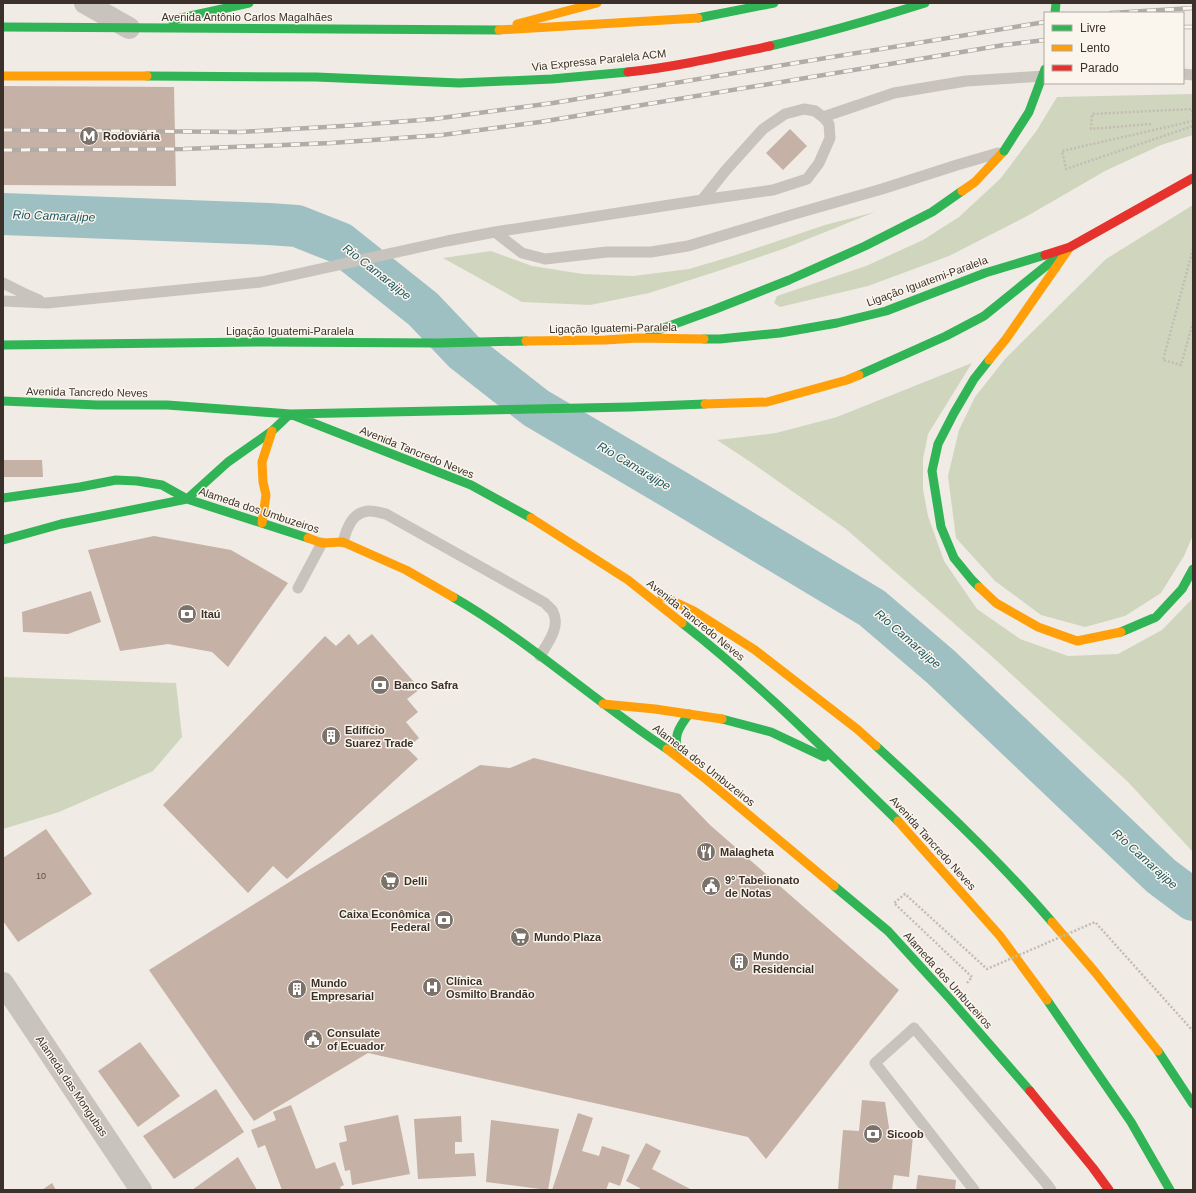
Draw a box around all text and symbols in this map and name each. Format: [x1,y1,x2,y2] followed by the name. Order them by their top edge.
[161,11,333,23] street label: Avenida Antônio Carlos Magalhães
[1044,12,1184,84] legend
[1080,21,1106,35] text: Livre
[1080,41,1110,55] text: Lento
[531,47,667,73] street label: Via Expressa Paralela ACM
[1080,61,1119,75] text: Parado
[78,125,100,147] metro station icon: Rodoviária
[103,130,161,142] place label: Rodoviária
[12,208,96,224] water label: Rio Camarajipe
[340,241,414,303] water label: Rio Camarajipe
[865,253,990,308] street label: Ligação Iguatemi-Paralela
[549,321,678,335] street label: Ligação Iguatemi-Paralela
[226,325,355,337] street label: Ligação Iguatemi-Paralela
[26,385,149,399] street label: Avenida Tancredo Neves
[358,424,476,481] street label: Avenida Tancredo Neves
[595,439,673,493] water label: Rio Camarajipe
[197,485,321,535] street label: Alameda dos Umbuzeiros
[645,577,748,663] street label: Avenida Tancredo Neves
[176,603,198,625] bank icon: Itaú
[872,607,944,672] water label: Rio Camarajipe
[201,608,221,620] place label: Itaú
[369,674,391,696] bank icon: Banco Safra
[394,679,459,691] place label: Banco Safra
[651,721,758,809] street label: Alameda dos Umbuzeiros
[345,724,413,749] place label: Edifício Suarez Trade
[320,725,342,747] building icon: Edifício Suarez Trade
[888,794,979,893] street label: Avenida Tancredo Neves
[1110,826,1181,892] water label: Rio Camarajipe
[695,841,717,863] restaurant icon: Malagheta
[720,846,775,858] place label: Malagheta
[379,870,401,892] supermarket icon: Delli
[36,871,46,881] house number: 10
[725,874,800,899] place label: 9° Tabelionato de Notas
[404,875,427,887] place label: Delli
[700,875,722,897] public building icon: 9° Tabelionato de Notas
[339,908,431,933] place label: Caixa Econômica Federal
[433,909,455,931] bank icon: Caixa Econômica Federal
[509,926,531,948] supermarket icon: Mundo Plaza
[901,929,995,1031] street label: Alameda dos Umbuzeiros
[534,931,602,943] place label: Mundo Plaza
[753,950,814,975] place label: Mundo Residencial
[728,951,750,973] building icon: Mundo Residencial
[446,975,535,1000] place label: Clínica Osmilto Brandão
[421,976,443,998] hospital icon: Clínica Osmilto Brandão
[311,977,374,1002] place label: Mundo Empresarial
[286,978,308,1000] building icon: Mundo Empresarial
[327,1027,385,1052] place label: Consulate of Ecuador
[302,1028,324,1050] public building icon: Consulate of Ecuador
[34,1033,110,1139] street label: Alameda das Mongubas
[862,1123,884,1145] bank icon: Sicoob
[887,1128,924,1140] place label: Sicoob

